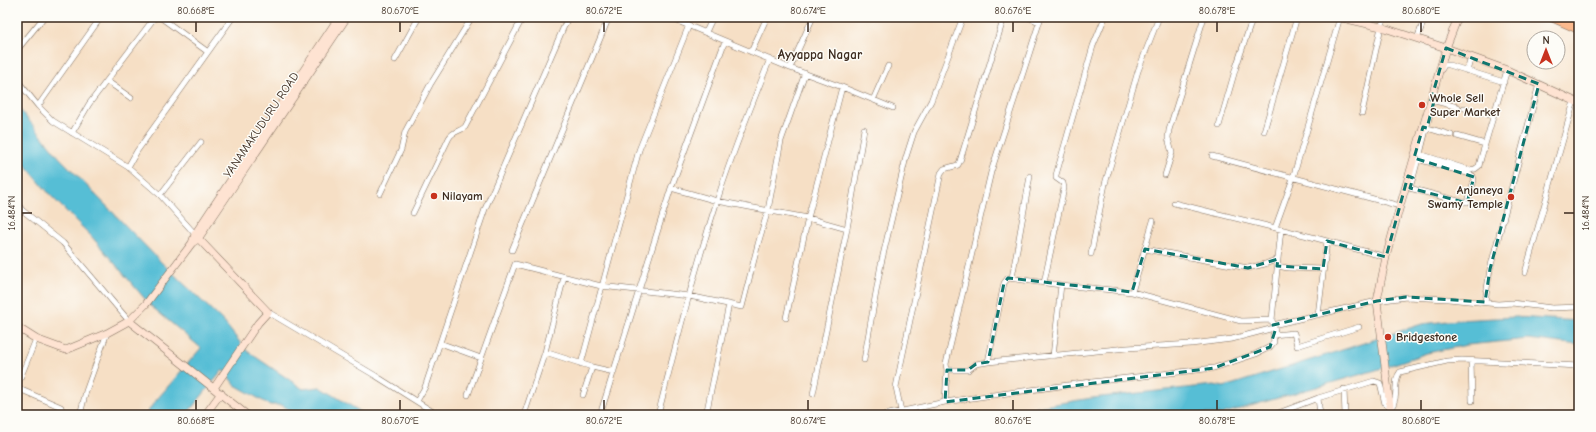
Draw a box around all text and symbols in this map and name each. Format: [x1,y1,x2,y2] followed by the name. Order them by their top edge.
[177,5,215,17] text: 80.668°E
[381,5,419,17] text: 80.670°E
[586,5,622,17] text: 80.672°E
[790,5,826,17] text: 80.674°E
[995,5,1031,17] text: 80.676°E
[1199,5,1235,17] text: 80.678°E
[1402,5,1440,17] text: 80.680°E
[1526,30,1566,70] north arrow
[1542,34,1550,47] text: N
[778,47,863,62] district label: Ayyappa Nagar
[220,69,302,181] street label: YANAMAKUDURU ROAD
[1430,91,1501,119] place label: Whole Sell Super Market
[1417,100,1427,110] marker: Whole Sell Super Market
[1428,183,1503,211] place label: Anjaneya Swamy Temple
[442,189,483,203] place label: Nilayam
[429,191,439,201] marker: Nilayam
[1506,192,1516,202] marker: Anjaneya Swamy Temple
[6,196,18,230] text: 16.484°N
[1580,196,1592,230] text: 16.484°N
[1396,330,1457,344] place label: Bridgestone
[1383,332,1393,342] marker: Bridgestone
[177,415,215,427] text: 80.668°E
[381,415,419,427] text: 80.670°E
[586,415,622,427] text: 80.672°E
[790,415,826,427] text: 80.674°E
[995,415,1031,427] text: 80.676°E
[1199,415,1235,427] text: 80.678°E
[1402,415,1440,427] text: 80.680°E

